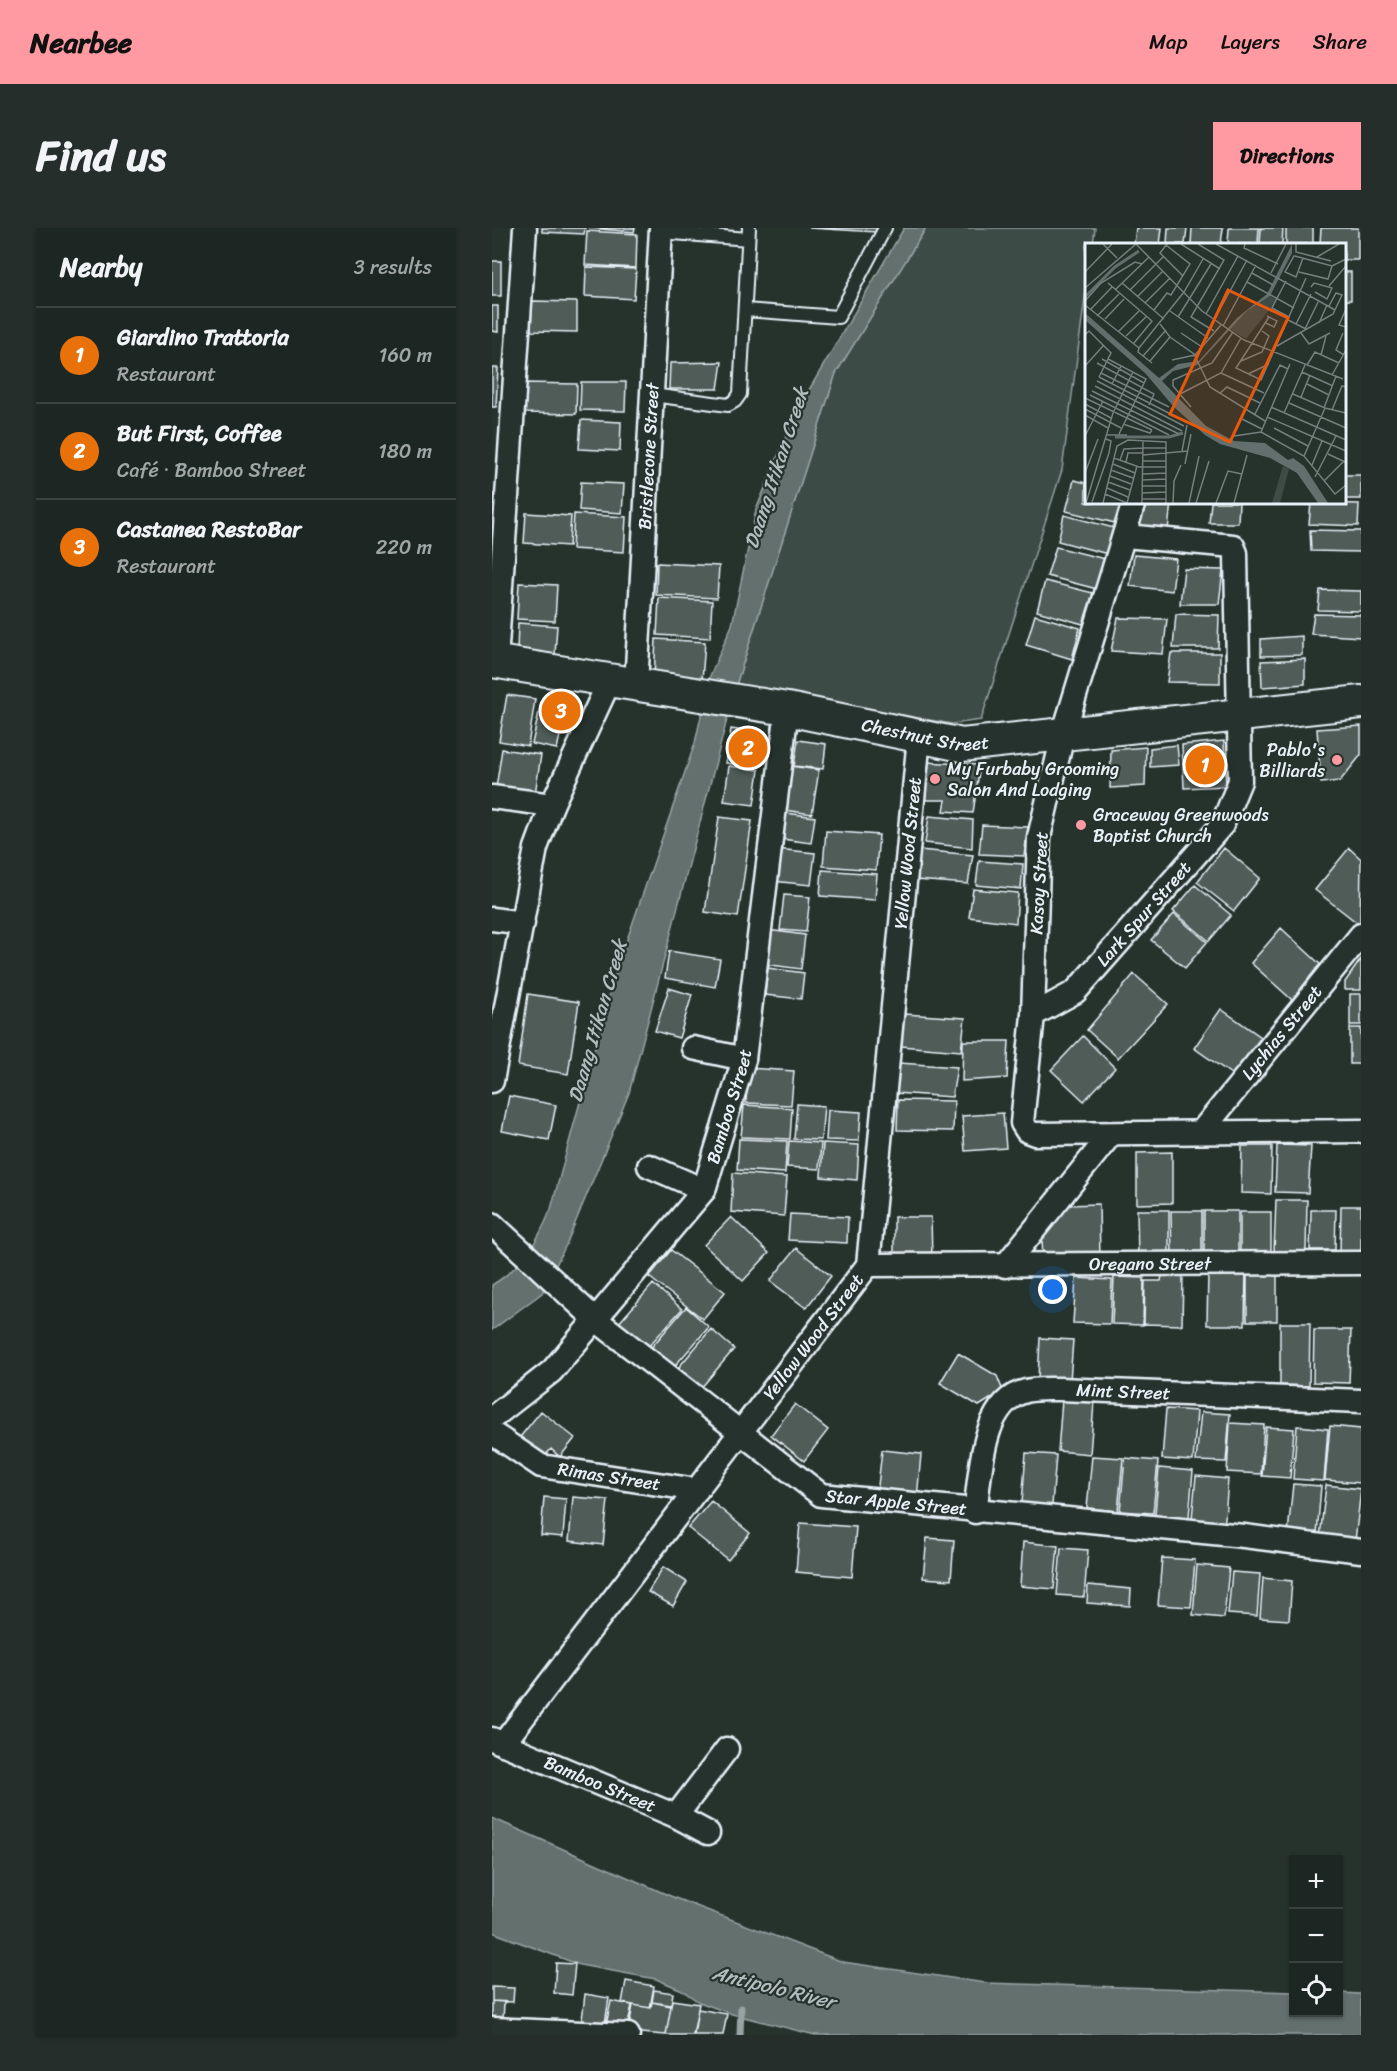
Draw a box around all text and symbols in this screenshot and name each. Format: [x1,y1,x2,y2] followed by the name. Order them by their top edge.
[30,18,132,67] text: Nearbee
[1149,23,1188,61] text: Map
[1221,23,1280,61] text: Layers
[1313,23,1367,61] text: Share
[36,119,166,193] text: Find us
[1213,122,1361,190] button: Directions
[1085,243,1346,504] inset map
[60,244,142,290] text: Nearby
[354,250,432,285] text: 3 results
[117,318,289,357] text: Giardino Trattoria
[75,338,84,373] text: 1
[379,338,432,373] text: 160 m
[117,357,216,392] text: Restaurant
[629,381,669,531] street label: Bristlecone Street
[734,381,820,553] water label: Daang Itikan Creek
[117,414,282,453] text: But First, Coffee
[74,434,85,469] text: 2
[378,434,432,469] text: 180 m
[117,453,307,488] text: Café · Bamboo Street
[117,510,301,549] text: Castanea RestoBar
[74,530,85,565] text: 3
[376,530,432,565] text: 220 m
[117,549,216,584] text: Restaurant
[542,688,580,734] pin: 3
[859,709,991,761] street label: Chestnut Street
[728,726,768,770] pin: 2
[1259,734,1326,787] place label: Pablo's Billiards
[1186,742,1224,788] pin: 1
[947,753,1119,806] place label: My Furbaby Grooming Salon And Lodging
[1330,753,1344,767] marker: Pablo's Billiards
[928,772,942,786] marker: My Furbaby Grooming Salon And Lodging
[885,776,931,931] street label: Yellow Wood Street
[1093,799,1269,852] place label: Graceway Greenwoods Baptist Church
[1074,818,1088,832] marker: Graceway Greenwoods Baptist Church
[1020,831,1058,935] street label: Kasoy Street
[1088,854,1200,974] street label: Lark Spur Street
[558,934,638,1106] water label: Daang Itikan Creek
[1233,978,1331,1088] street label: Lychias Street
[697,1047,761,1168] street label: Bamboo Street
[1089,1248,1212,1280] street label: Oregano Street
[754,1266,872,1407] street label: Yellow Wood Street
[1038,1275,1067,1304] your location
[1076,1374,1171,1409] street label: Mint Street
[556,1453,663,1500] street label: Rimas Street
[824,1479,968,1525] street label: Star Apple Street
[539,1746,661,1822] street label: Bamboo Street
[1289,1855,1343,2017] map controls
[1289,1855,1343,1909] button: +
[1289,1909,1343,1963] button: −
[708,1955,842,2021] water label: Antipolo River
[1289,1963,1343,2017] button: locate

